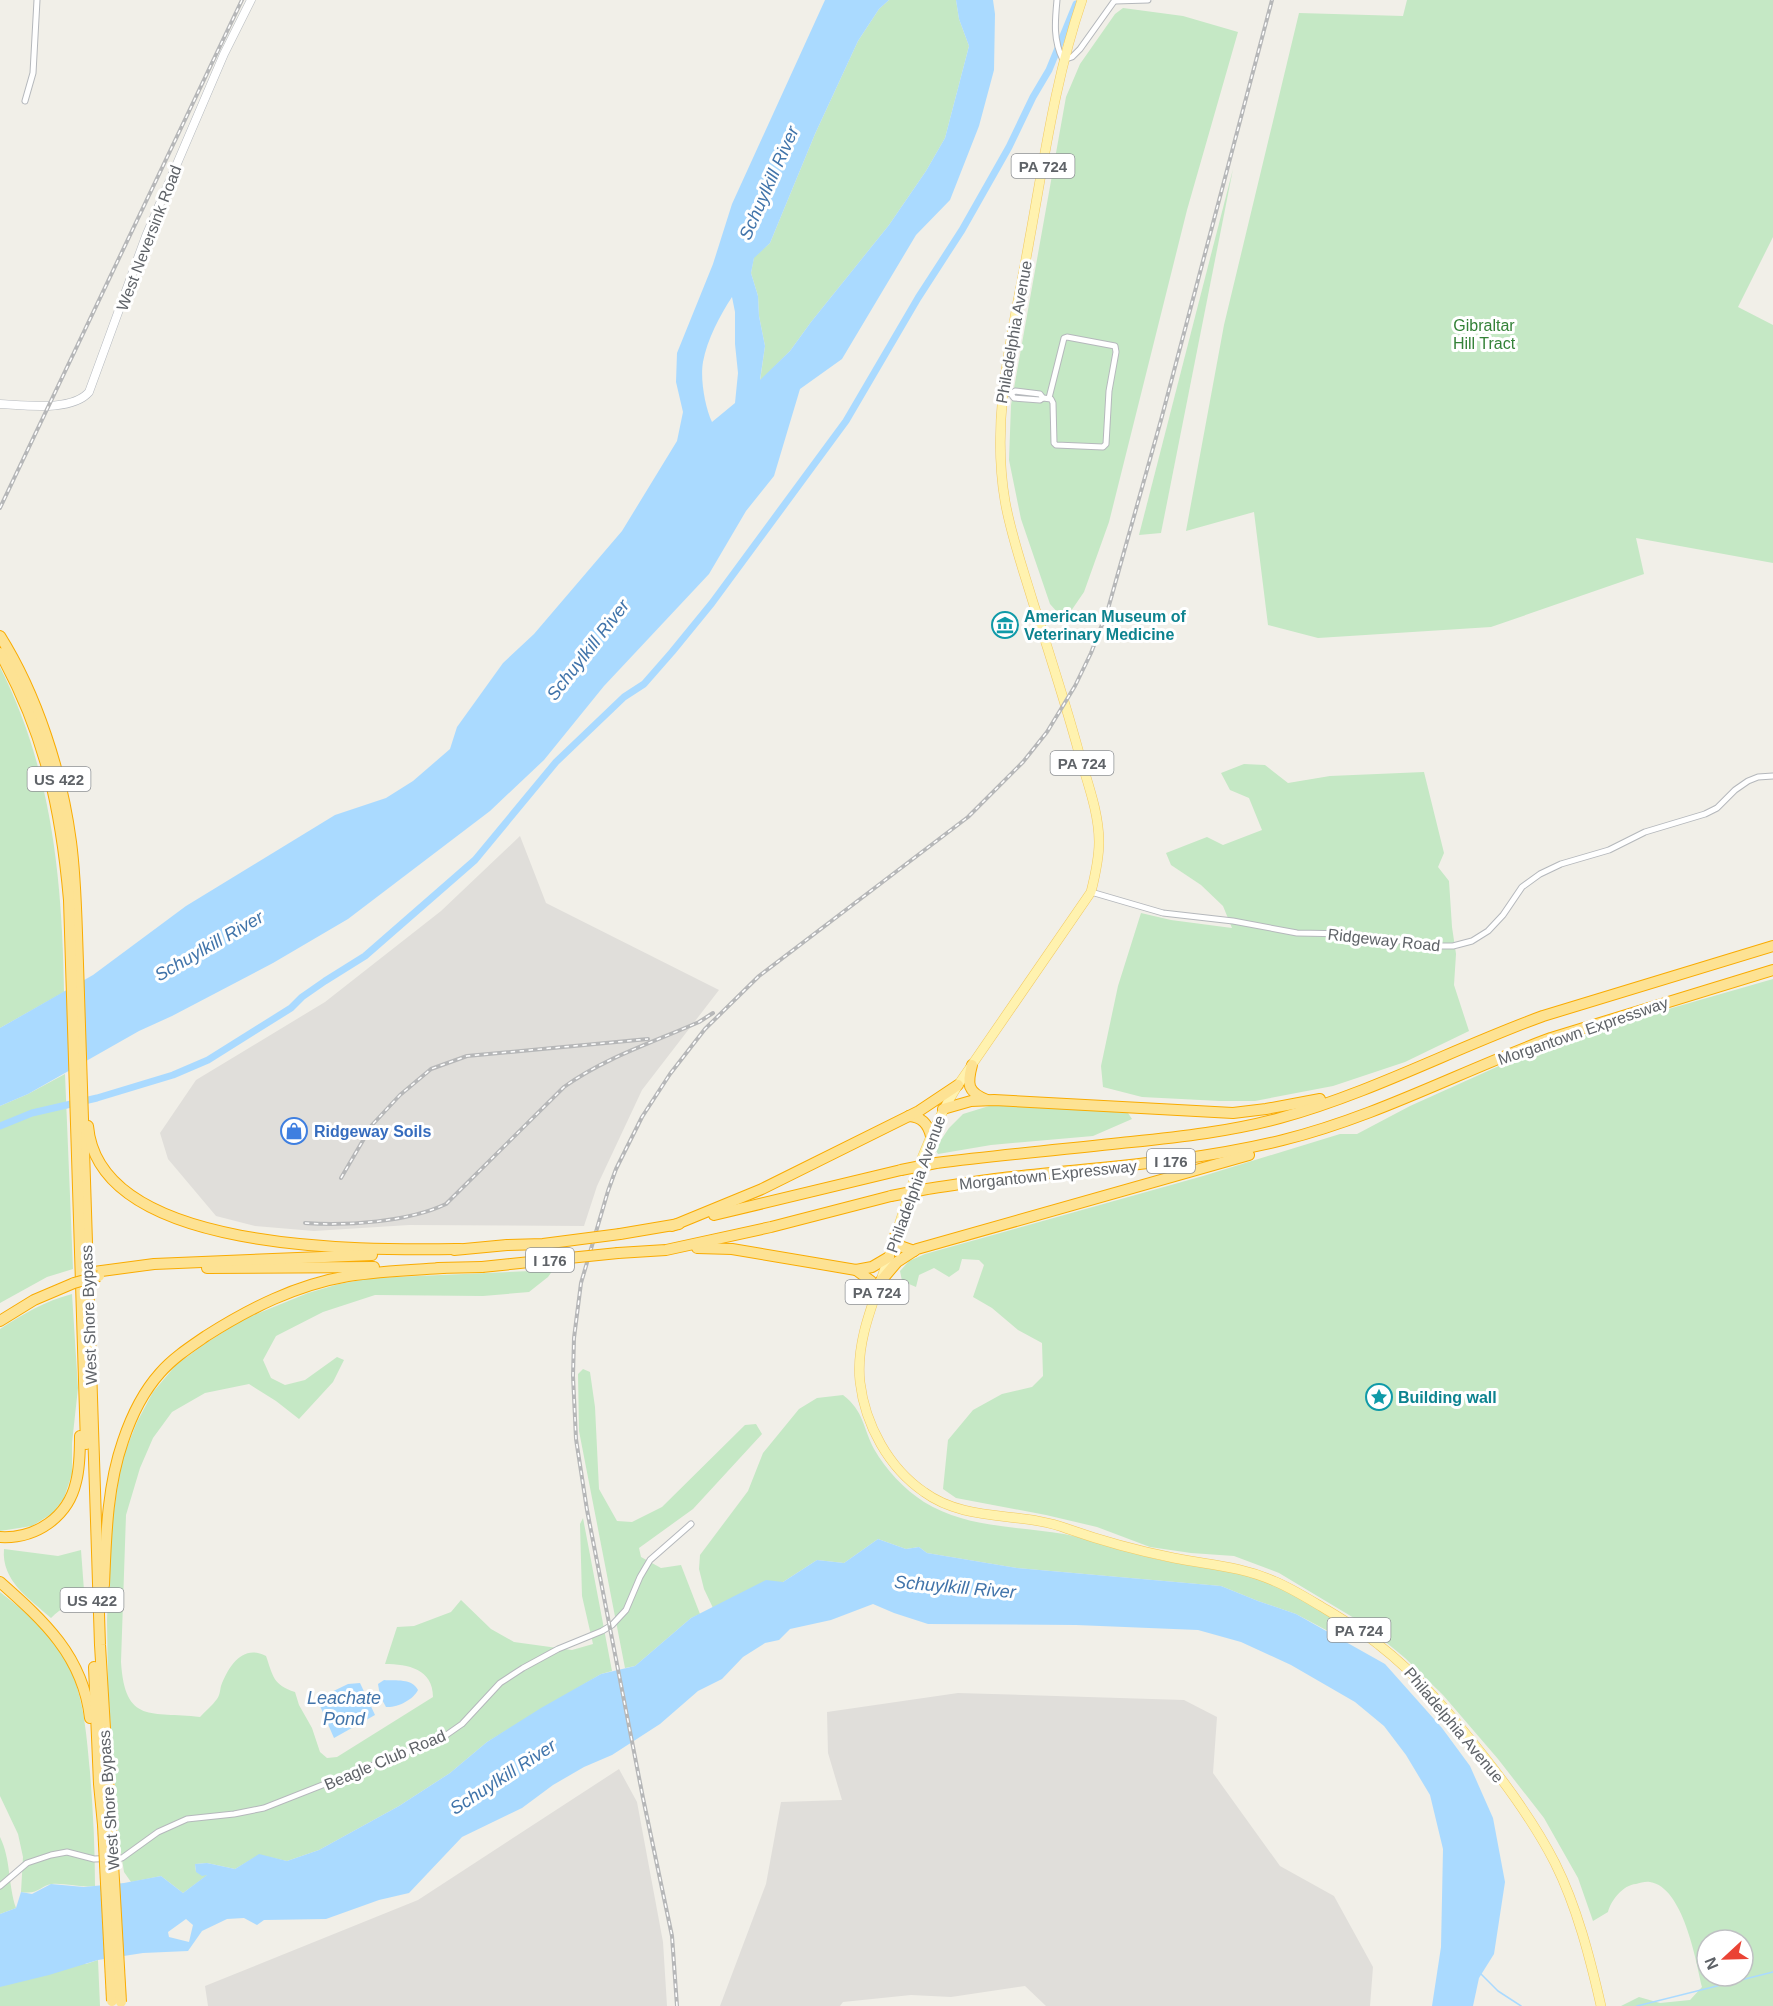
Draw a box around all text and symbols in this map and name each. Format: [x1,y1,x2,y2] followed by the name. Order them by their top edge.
[735,122,803,243] water label: Schuylkill River
[1012,154,1074,178] road number: PA 724
[113,163,185,313] street label: West Neversink Road
[993,259,1035,405] street label: Philadelphia Avenue
[1453,317,1516,352] park label: Gibraltar Hill Tract
[543,595,634,704] water label: Schuylkill River
[1024,608,1186,643] place label: American Museum of Veterinary Medicine
[990,610,1020,640] museum icon: American Museum of Veterinary Medicine
[1050,751,1114,775] road number: PA 724
[28,767,90,791] road number: US 422
[151,906,268,985] water label: Schuylkill River
[1327,926,1441,954] street label: Ridgeway Road
[1496,994,1670,1068] street label: Morgantown Expressway
[883,1113,949,1255] street label: Philadelphia Avenue
[279,1116,309,1146] shop icon: Ridgeway Soils
[314,1123,431,1140] place label: Ridgeway Soils
[1147,1149,1195,1173] road number: I 176
[958,1157,1138,1193] street label: Morgantown Expressway
[78,1245,100,1385] street label: West Shore Bypass
[526,1248,574,1272] road number: I 176
[846,1280,908,1304] road number: PA 724
[1364,1382,1394,1412] place icon: Building wall
[1398,1389,1497,1406] place label: Building wall
[893,1572,1018,1602] water label: Schuylkill River
[60,1588,124,1612] road number: US 422
[1328,1618,1390,1642] road number: PA 724
[1401,1664,1507,1786] street label: Philadelphia Avenue
[307,1688,381,1729] water label: Leachate Pond
[322,1727,448,1793] street label: Beagle Club Road
[96,1729,122,1871] street label: West Shore Bypass
[446,1735,560,1819] water label: Schuylkill River
[1695,1928,1755,1988] north arrow
[1702,1955,1722,1972] text: N

